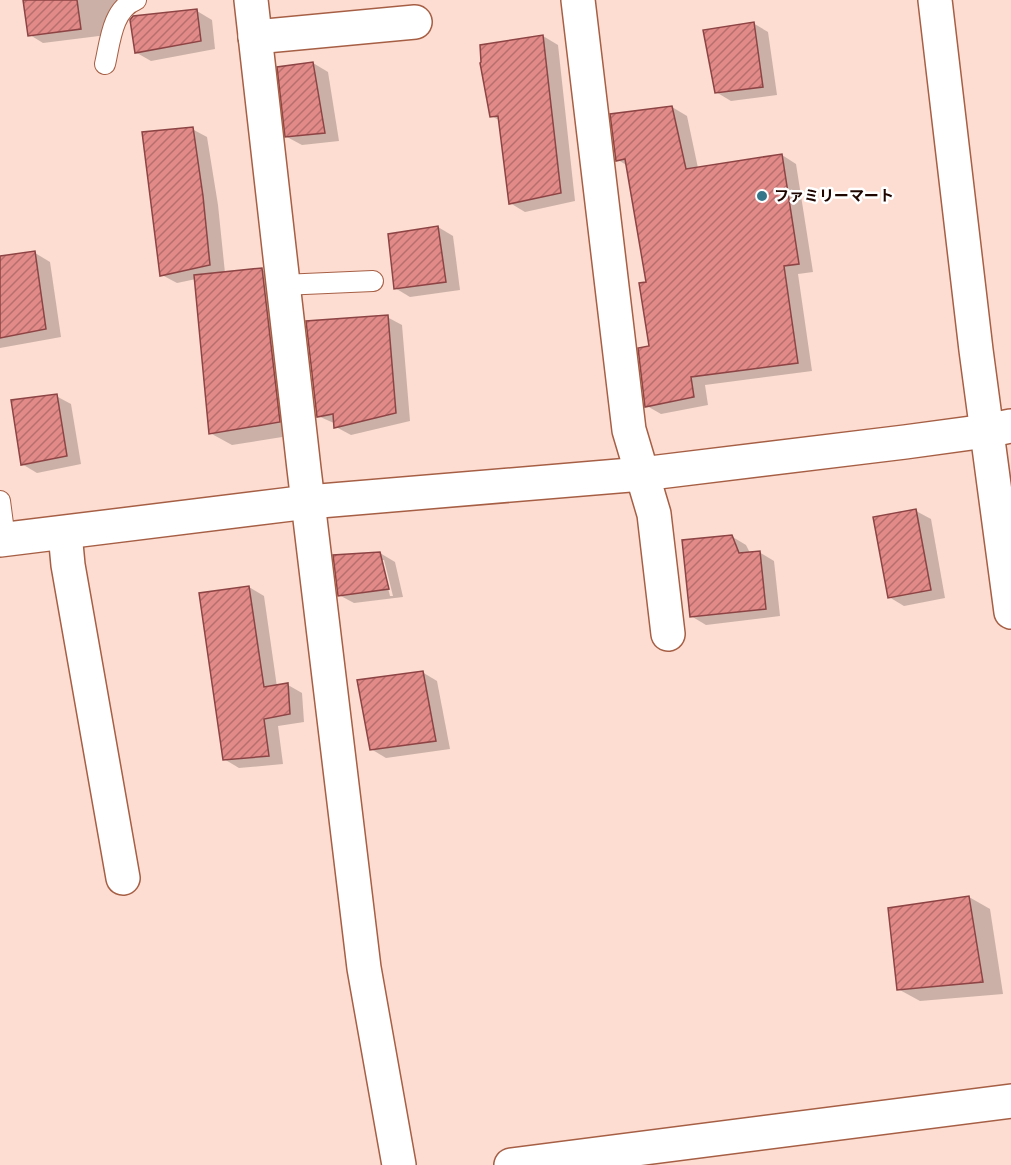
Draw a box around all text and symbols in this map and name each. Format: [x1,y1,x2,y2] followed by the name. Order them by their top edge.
[774,187,894,205] place label: ファミリーマート
[755,189,769,203] marker: ファミリーマート

